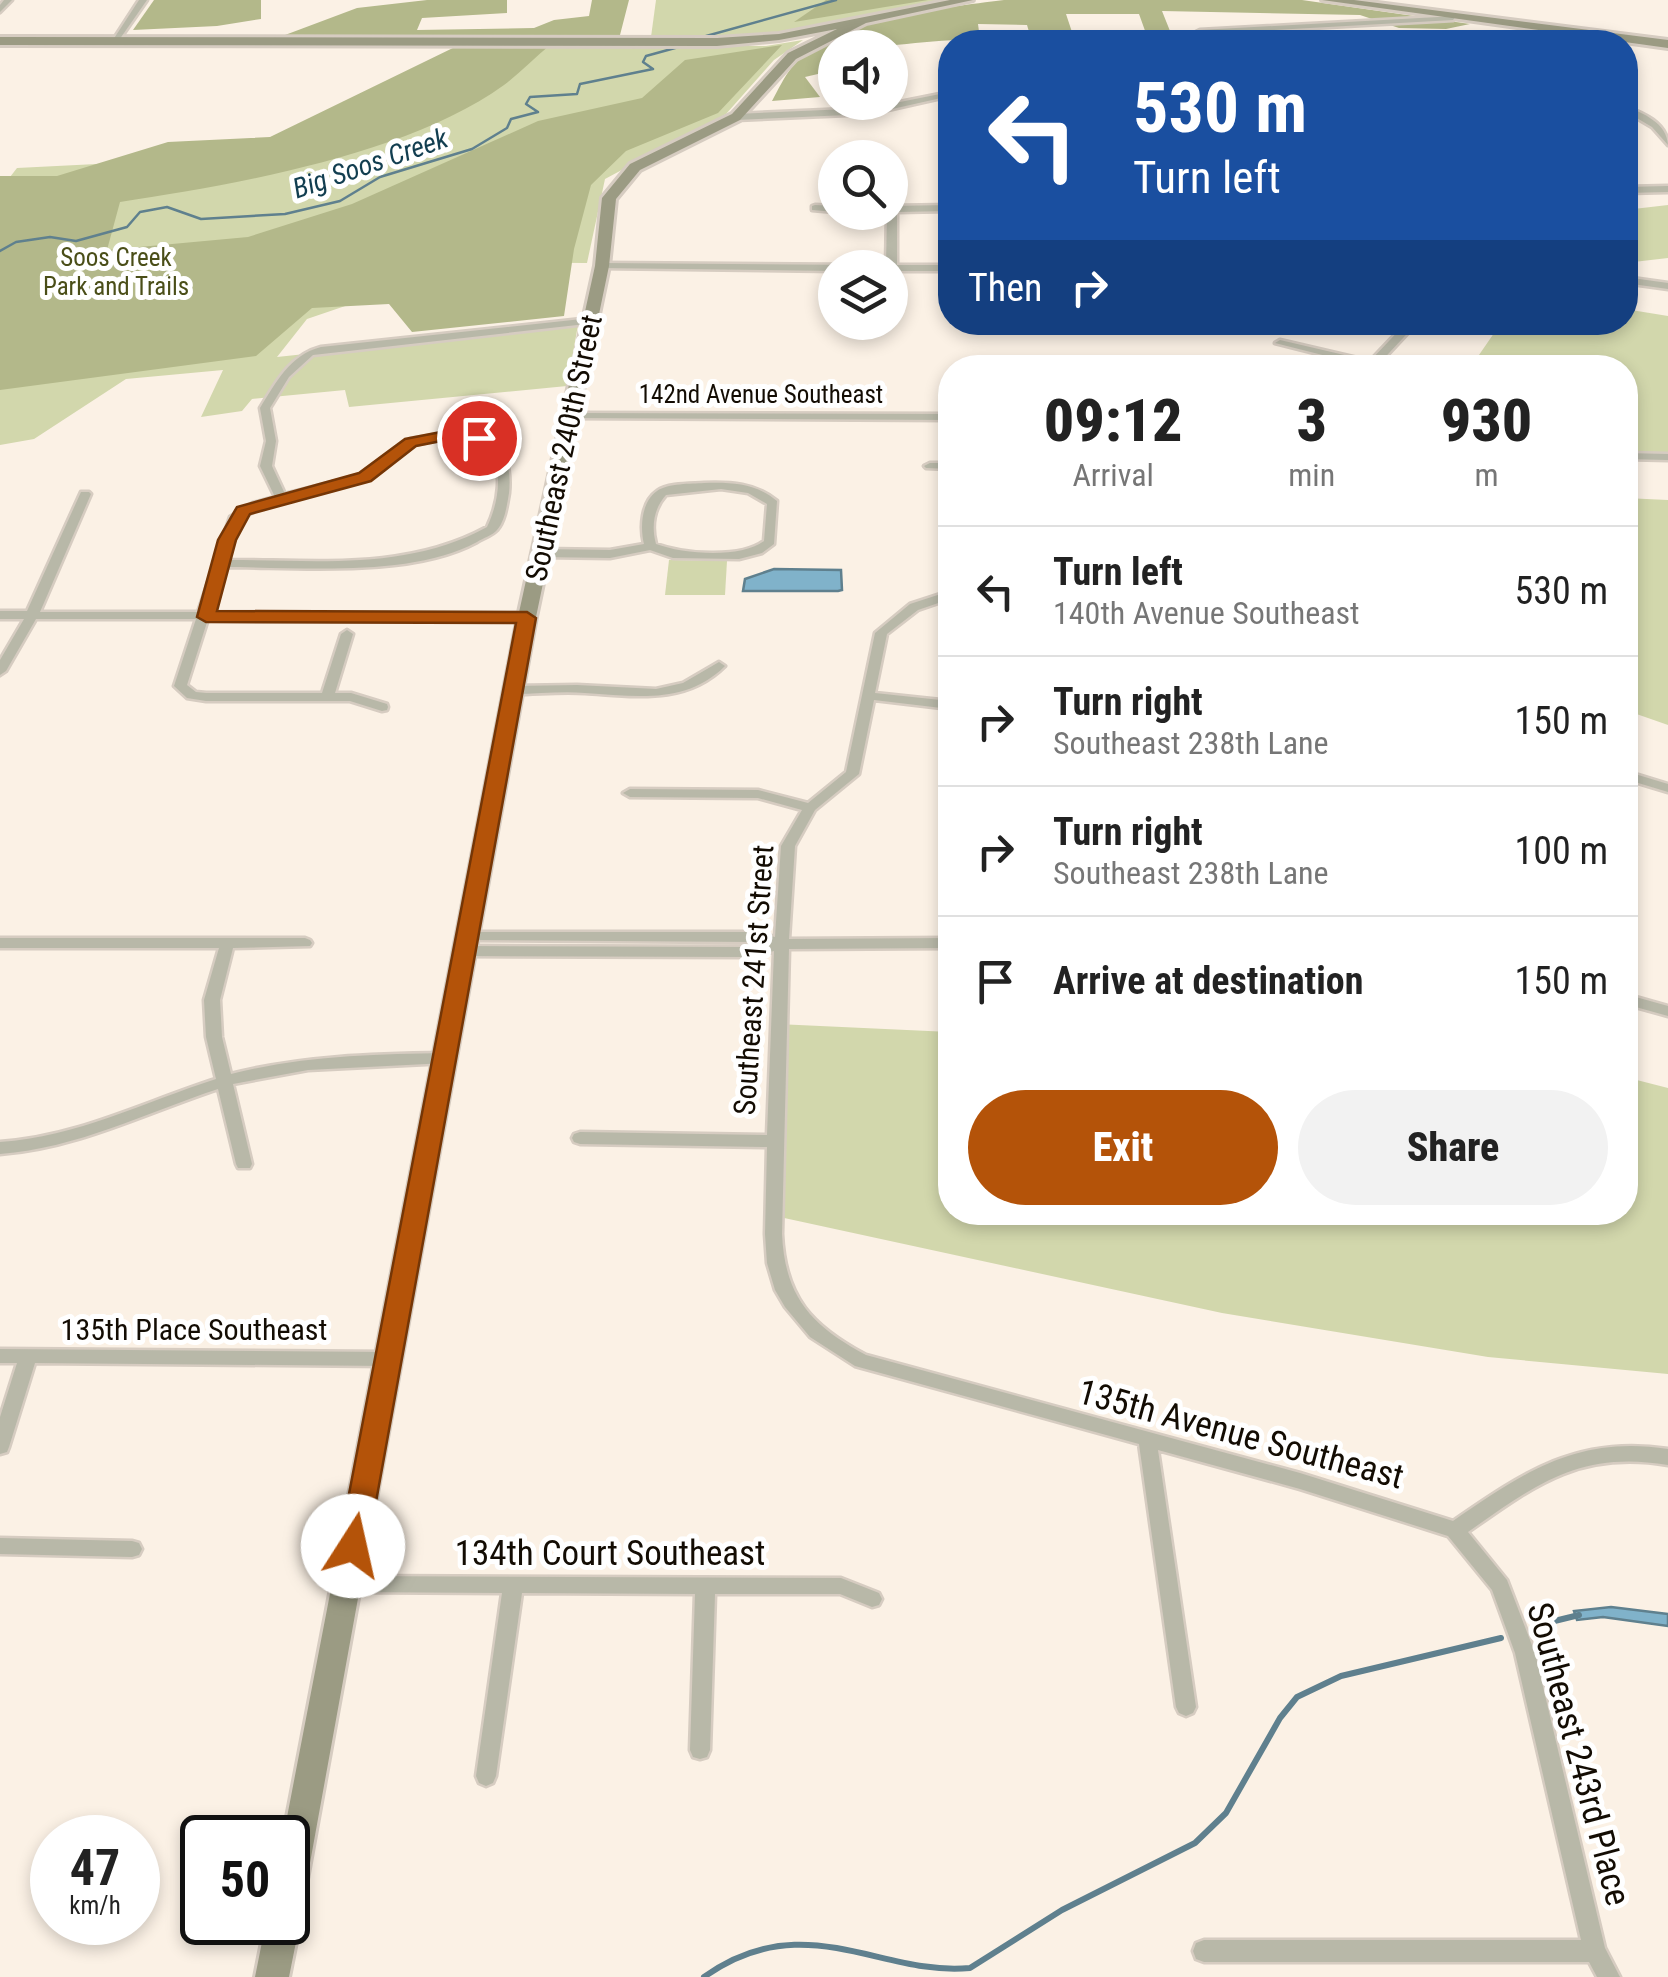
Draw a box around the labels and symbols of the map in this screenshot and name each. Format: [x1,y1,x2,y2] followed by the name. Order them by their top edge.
[288,121,453,205] water label: Big Soos Creek
[43,243,189,301] park label: Soos Creek Park and Trails
[518,312,609,584] street label: Southeast 240th Street
[639,380,883,409] street label: 142nd Avenue Southeast
[437,396,522,481] pin
[727,844,780,1116] street label: Southeast 241st Street
[61,1312,327,1347] street label: 135th Place Southeast
[1074,1371,1408,1498] street label: 135th Avenue Southeast
[301,1494,405,1598] position arrow
[455,1533,765,1574] street label: 134th Court Southeast
[1518,1598,1639,1910] street label: Southeast 243rd Place
[180,1815,310,1945] speed limit sign: 50

